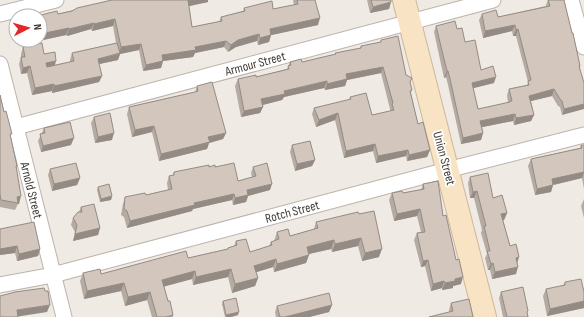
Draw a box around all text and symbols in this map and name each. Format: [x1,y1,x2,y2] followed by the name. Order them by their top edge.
[8,8,48,48] north arrow
[31,23,44,31] text: N
[222,48,287,80] street label: Armour Street
[429,130,459,187] street label: Union Street
[16,159,46,220] street label: Arnold Street
[263,197,321,227] street label: Rotch Street

